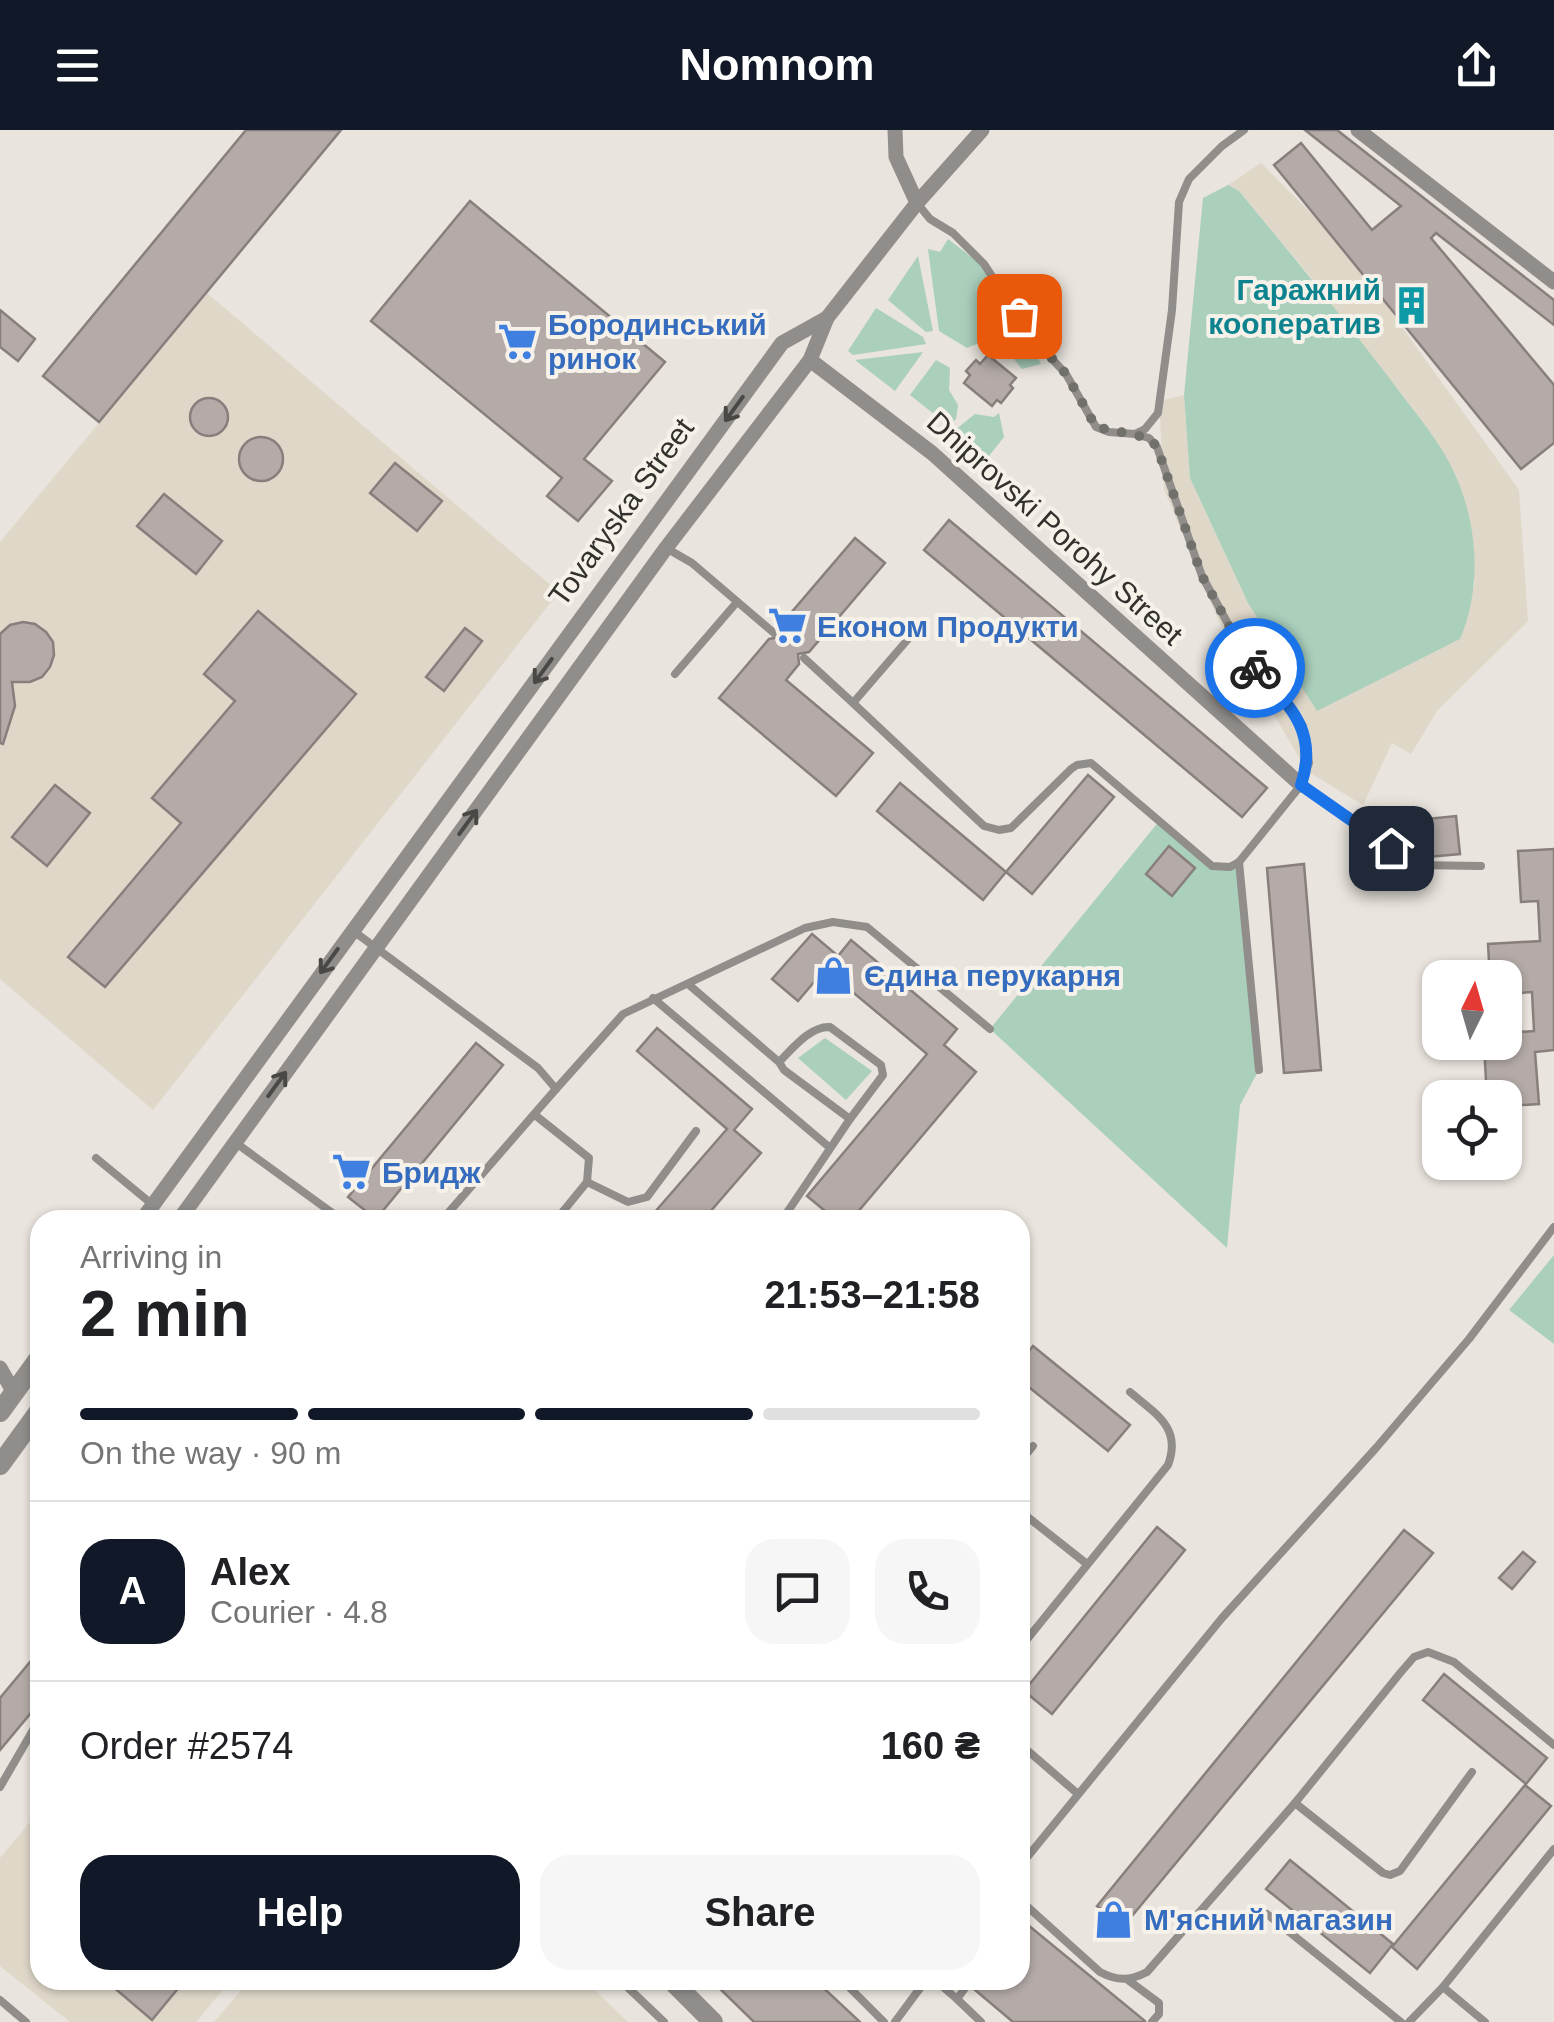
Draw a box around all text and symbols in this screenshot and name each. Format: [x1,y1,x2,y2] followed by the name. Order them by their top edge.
[50,38,105,93] icon: menu
[1449,38,1504,93] icon: share
[680,39,875,90] text: Nomnom
[1208,273,1381,340] place label: Гаражний кооператив
[977,274,1062,359] pin
[1390,285,1432,327] building icon: Гаражний кооператив
[992,289,1047,344] icon: bag
[548,308,767,375] place label: Бородинський ринок
[497,320,539,362] supermarket icon: Бородинський ринок
[723,394,744,422] one-way arrow
[921,405,1190,652] street label: Dniprovski Porohy Street
[542,411,700,612] street label: Tovaryska Street
[766,605,808,647] supermarket icon: Економ Продукти
[817,610,1079,643] place label: Економ Продукти
[1205,618,1305,718] courier
[1228,641,1283,696] icon: bike
[532,657,553,685] one-way arrow
[1349,806,1434,891] pin
[458,808,479,836] one-way arrow
[1364,821,1419,876] icon: home
[319,947,340,975] one-way arrow
[813,954,855,996] shop icon: Єдина перукарня
[864,959,1121,992] place label: Єдина перукарня
[1422,960,1522,1060] north arrow
[1422,960,1522,1180] map controls
[266,1071,287,1099] one-way arrow
[1422,1080,1522,1180] button: locate
[331,1151,373,1193] supermarket icon: Бридж
[382,1156,481,1189] place label: Бридж
[80,1239,222,1275] text: Arriving in
[764,1274,980,1316] text: 21:53–21:58
[80,1277,250,1350] text: 2 min
[80,1435,341,1471] text: On the way · 90 m
[745,1539,850,1644] button: chat
[875,1539,980,1644] button: phone
[210,1551,290,1593] text: Alex
[119,1570,146,1612] text: A
[210,1594,388,1630] text: Courier · 4.8
[80,1725,293,1767] text: Order #2574
[881,1725,980,1767] text: 160 ₴
[80,1855,520,1970] button: Help
[540,1855,980,1970] button: Share
[1093,1898,1135,1940] shop icon: М'ясний магазин
[1144,1903,1393,1936] place label: М'ясний магазин

